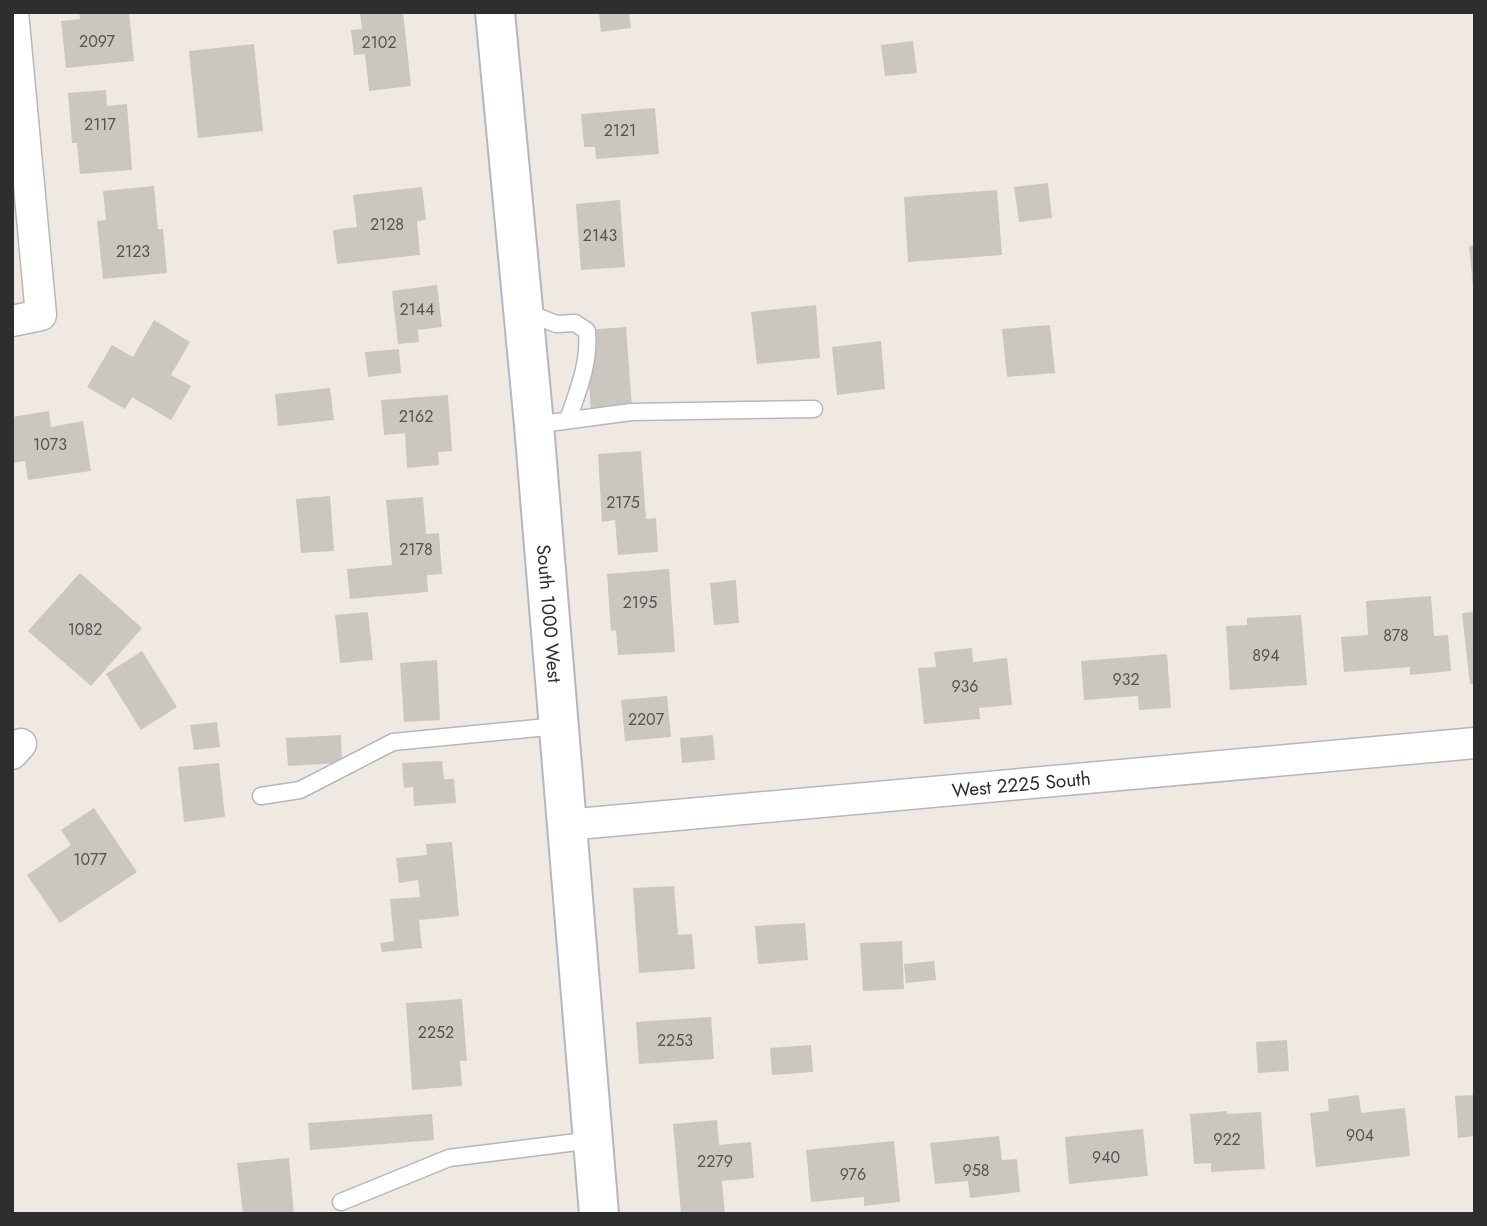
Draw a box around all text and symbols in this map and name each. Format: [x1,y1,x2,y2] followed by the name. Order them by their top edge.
[79,30,116,53] house number: 2097
[361,31,397,54] house number: 2102
[84,113,117,136] house number: 2117
[604,119,636,142] house number: 2121
[370,213,404,236] house number: 2128
[583,224,617,247] house number: 2143
[116,240,150,263] house number: 2123
[400,298,434,321] house number: 2144
[399,405,433,428] house number: 2162
[33,433,67,456] house number: 1073
[606,491,640,514] house number: 2175
[399,538,433,561] house number: 2178
[530,543,568,684] street label: South 1000 West
[623,591,657,614] house number: 2195
[68,618,102,641] house number: 1082
[1383,624,1409,647] house number: 878
[1252,644,1280,667] house number: 894
[1112,668,1140,691] house number: 932
[951,675,979,698] house number: 936
[628,708,665,731] house number: 2207
[951,765,1092,804] street label: West 2225 South
[73,848,107,871] house number: 1077
[418,1021,454,1044] house number: 2252
[657,1029,693,1052] house number: 2253
[1346,1124,1374,1147] house number: 904
[1213,1128,1241,1151] house number: 922
[1092,1146,1120,1169] house number: 940
[697,1150,733,1173] house number: 2279
[963,1159,989,1182] house number: 958
[840,1163,866,1186] house number: 976

